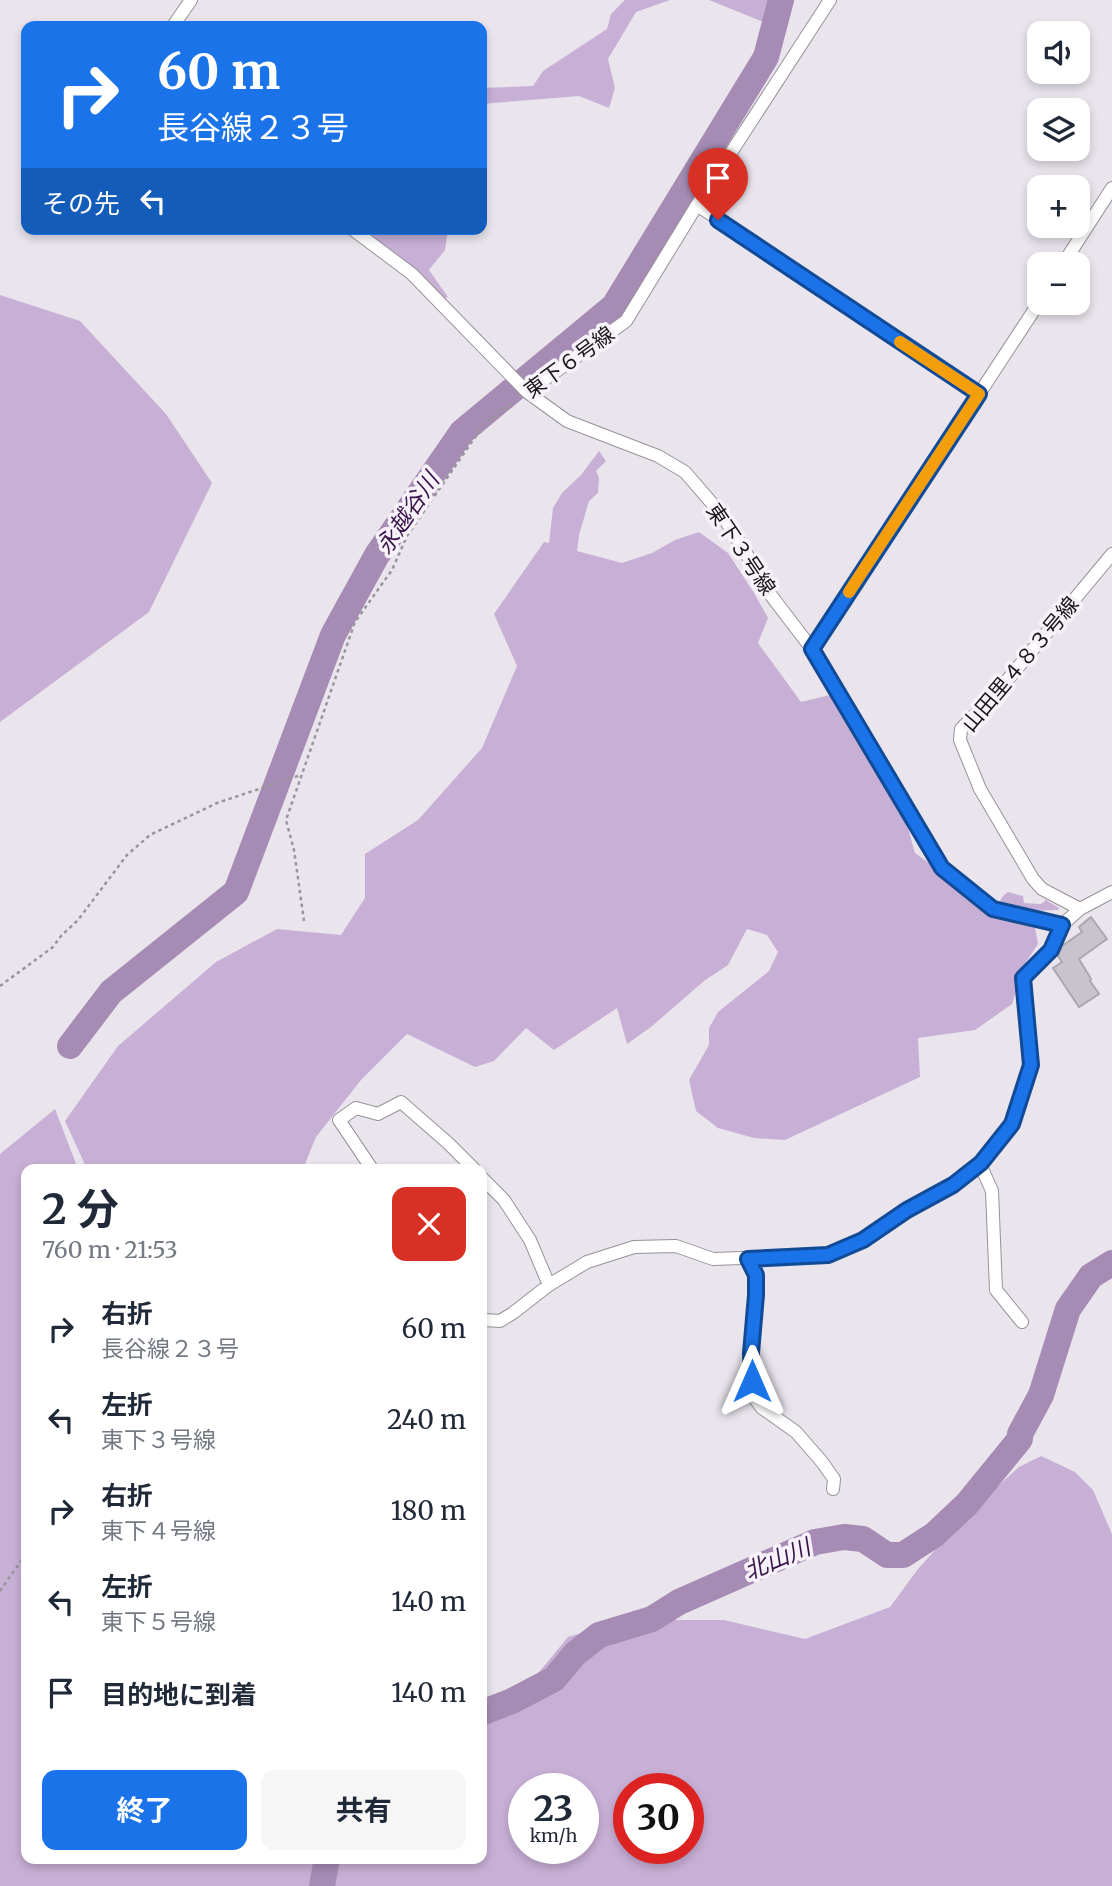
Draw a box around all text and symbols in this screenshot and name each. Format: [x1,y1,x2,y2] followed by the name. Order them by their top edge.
[1027,21,1090,315] map controls
[1027,21,1090,84] button: sound
[157,41,280,102] text: 60 m
[42,49,133,140] icon: right
[1027,98,1090,161] button: layers
[157,108,349,148] text: 長谷線２３号
[688,148,748,220] pin
[699,159,737,197] icon: arrive
[1027,175,1090,238] button: +
[134,182,172,220] icon: left
[42,187,120,220] text: その先
[1027,252,1090,315] button: −
[519,320,619,404] street label: 東下６号線
[369,464,446,559] water label: 永越谷川
[700,498,782,600] street label: 東下３号線
[956,591,1084,737] street label: 山田里４８３号線
[42,1183,119,1235] text: 2 分
[392,1187,466,1261] button: close
[42,1235,178,1264] text: 760 m · 21:53
[101,1297,153,1330] text: 右折
[42,1310,80,1348] icon: right
[402,1312,466,1345] text: 60 m
[101,1334,239,1363] text: 長谷線２３号
[715,1344,789,1418] position arrow
[101,1388,153,1421] text: 左折
[42,1401,80,1439] icon: left
[387,1403,466,1436] text: 240 m
[101,1425,216,1454] text: 東下３号線
[101,1479,153,1512] text: 右折
[42,1492,80,1530] icon: right
[391,1494,466,1527] text: 180 m
[101,1516,216,1545] text: 東下４号線
[740,1531,817,1586] water label: 北山川
[101,1570,153,1603] text: 左折
[42,1583,80,1621] icon: left
[391,1585,466,1618] text: 140 m
[101,1607,216,1636] text: 東下５号線
[42,1674,80,1712] icon: arrive
[391,1676,466,1709] text: 140 m
[101,1678,257,1711] text: 目的地に到着
[42,1770,247,1850] button: 終了
[261,1770,466,1850] button: 共有
[613,1773,704,1864] speed limit sign: 30
[534,1787,573,1831] text: 23
[530,1824,577,1847] text: km/h

